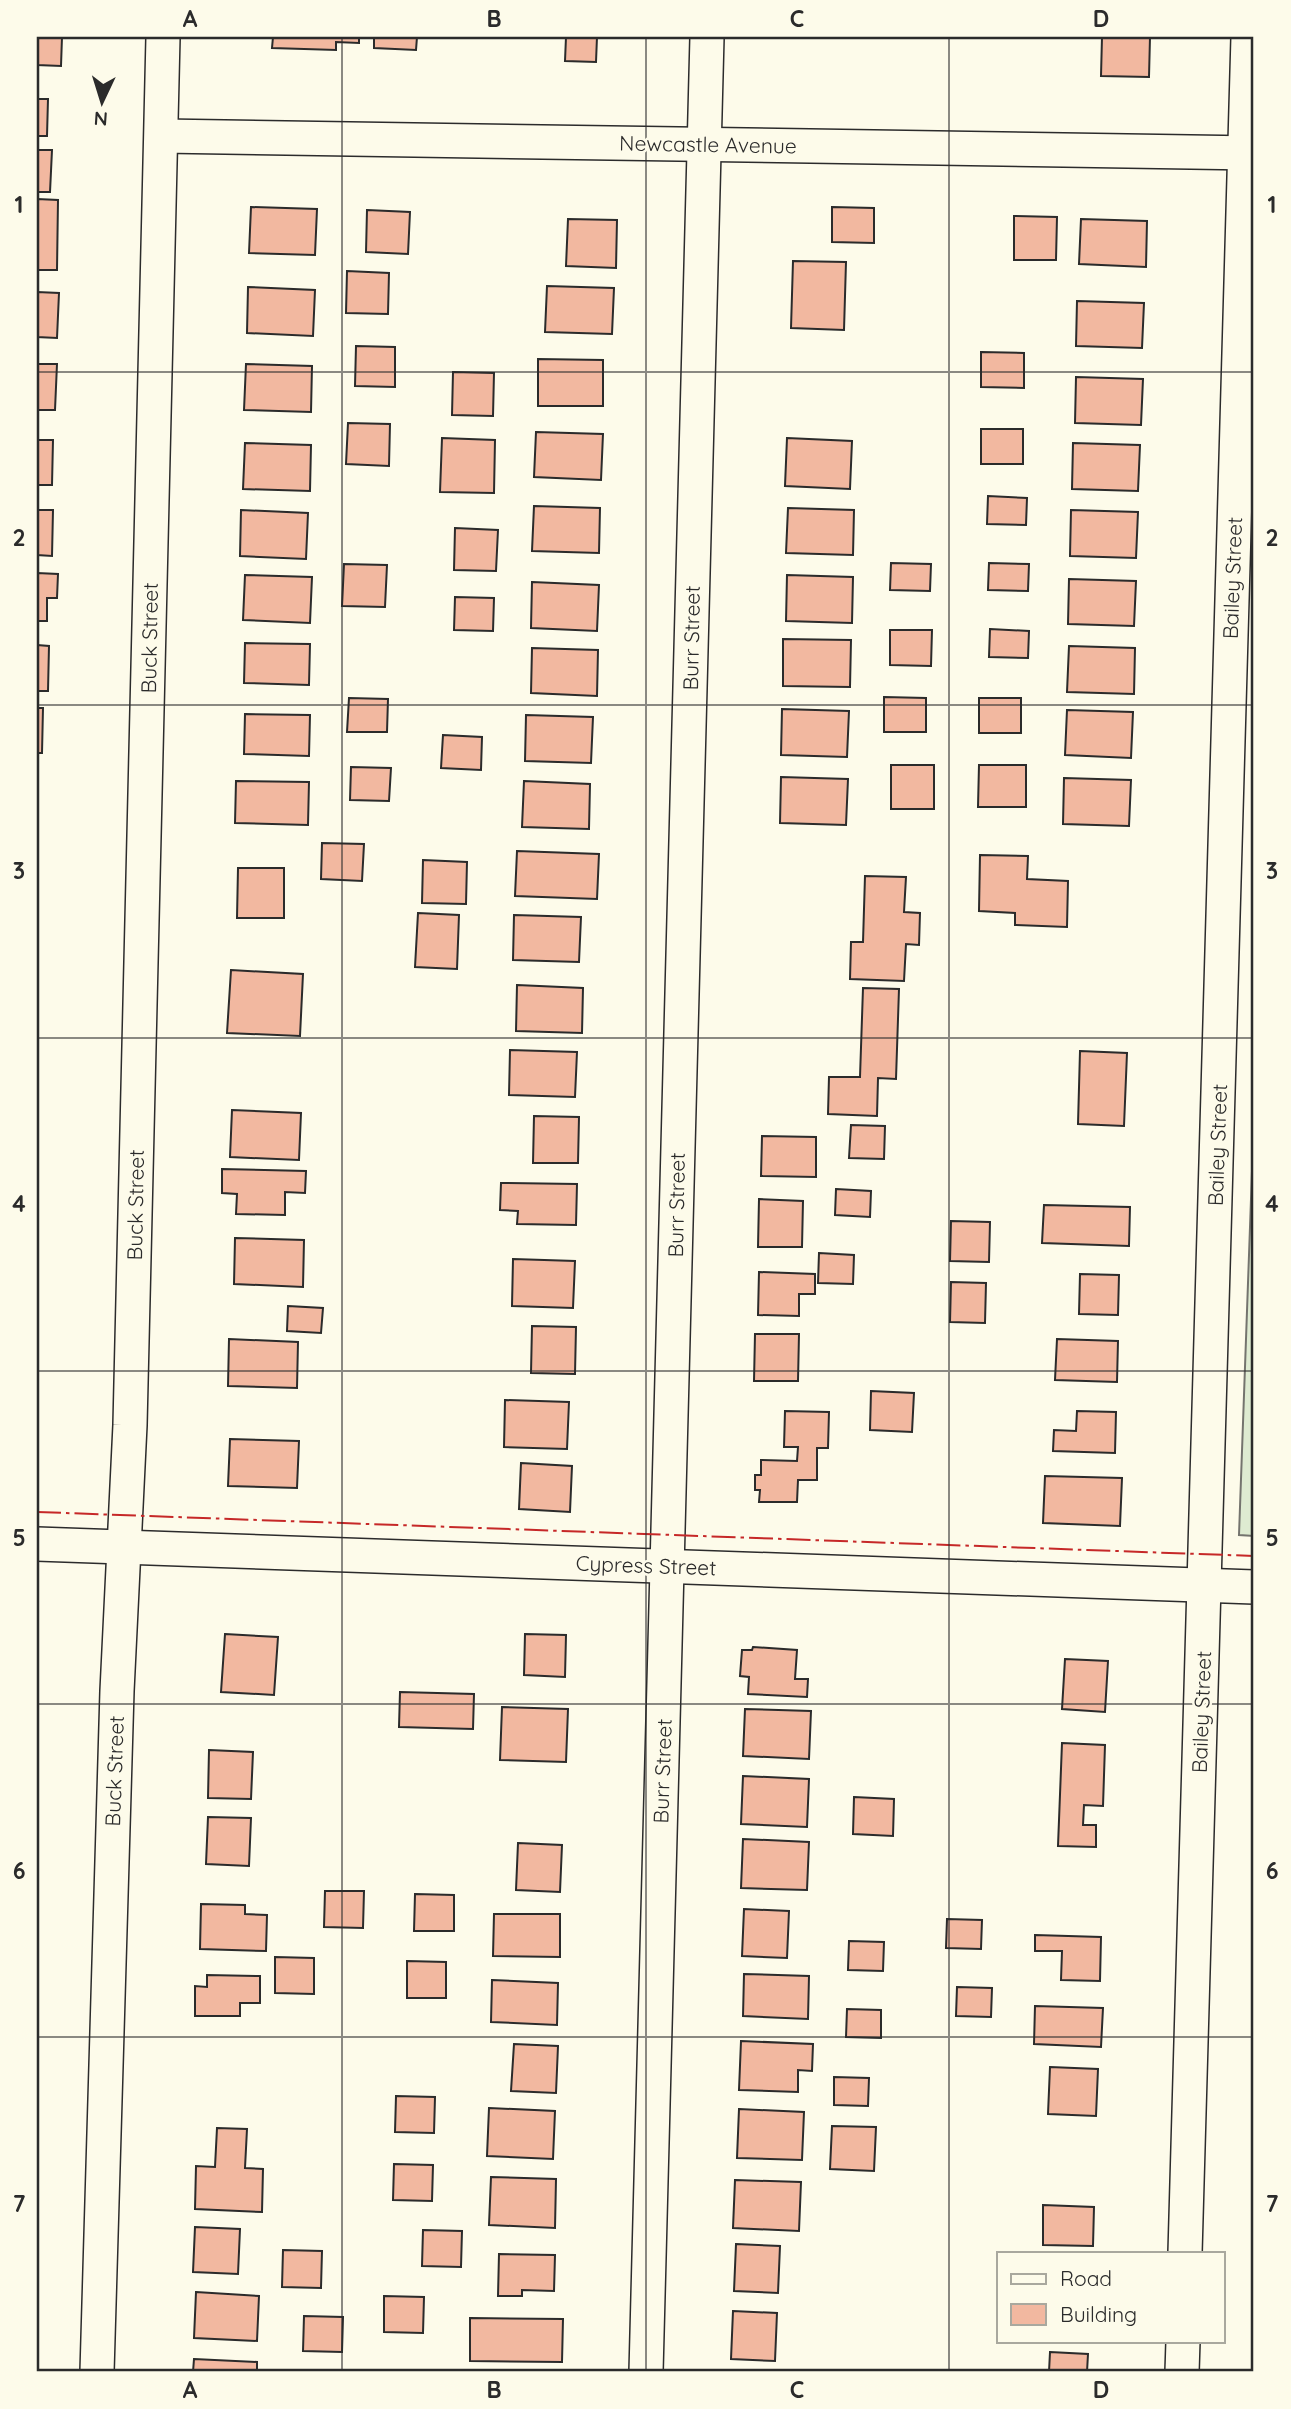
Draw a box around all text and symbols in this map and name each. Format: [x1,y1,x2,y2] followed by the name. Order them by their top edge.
[183,4,198,33] text: A
[486,4,502,33] text: B
[790,4,804,33] text: C
[1093,4,1109,33] text: D
[66,66,136,136] north arrow
[93,107,109,131] text: N
[619,129,797,159] street label: Newcastle Avenue
[15,190,23,219] text: 1
[1268,190,1276,219] text: 1
[1217,516,1247,640] street label: Bailey Street
[12,523,26,552] text: 2
[1265,523,1279,552] text: 2
[135,582,163,694] street label: Buck Street
[677,585,705,691] street label: Burr Street
[13,856,25,885] text: 3
[1266,856,1278,885] text: 3
[1202,1083,1232,1207] street label: Bailey Street
[121,1149,149,1261] street label: Buck Street
[662,1152,690,1258] street label: Burr Street
[12,1189,26,1218] text: 4
[1265,1189,1279,1218] text: 4
[12,1523,26,1552] text: 5
[1265,1523,1279,1552] text: 5
[575,1550,717,1580] street label: Cypress Street
[1186,1650,1216,1774] street label: Bailey Street
[99,1715,129,1827] street label: Buck Street
[647,1718,677,1824] street label: Burr Street
[13,1856,25,1885] text: 6
[1266,1856,1278,1885] text: 6
[13,2189,26,2218] text: 7
[1266,2189,1279,2218] text: 7
[997,2252,1224,2342] legend
[1060,2265,1112,2291] text: Road
[1060,2301,1137,2327] text: Building
[183,2375,198,2404] text: A
[486,2375,502,2404] text: B
[790,2375,804,2404] text: C
[1093,2375,1109,2404] text: D

